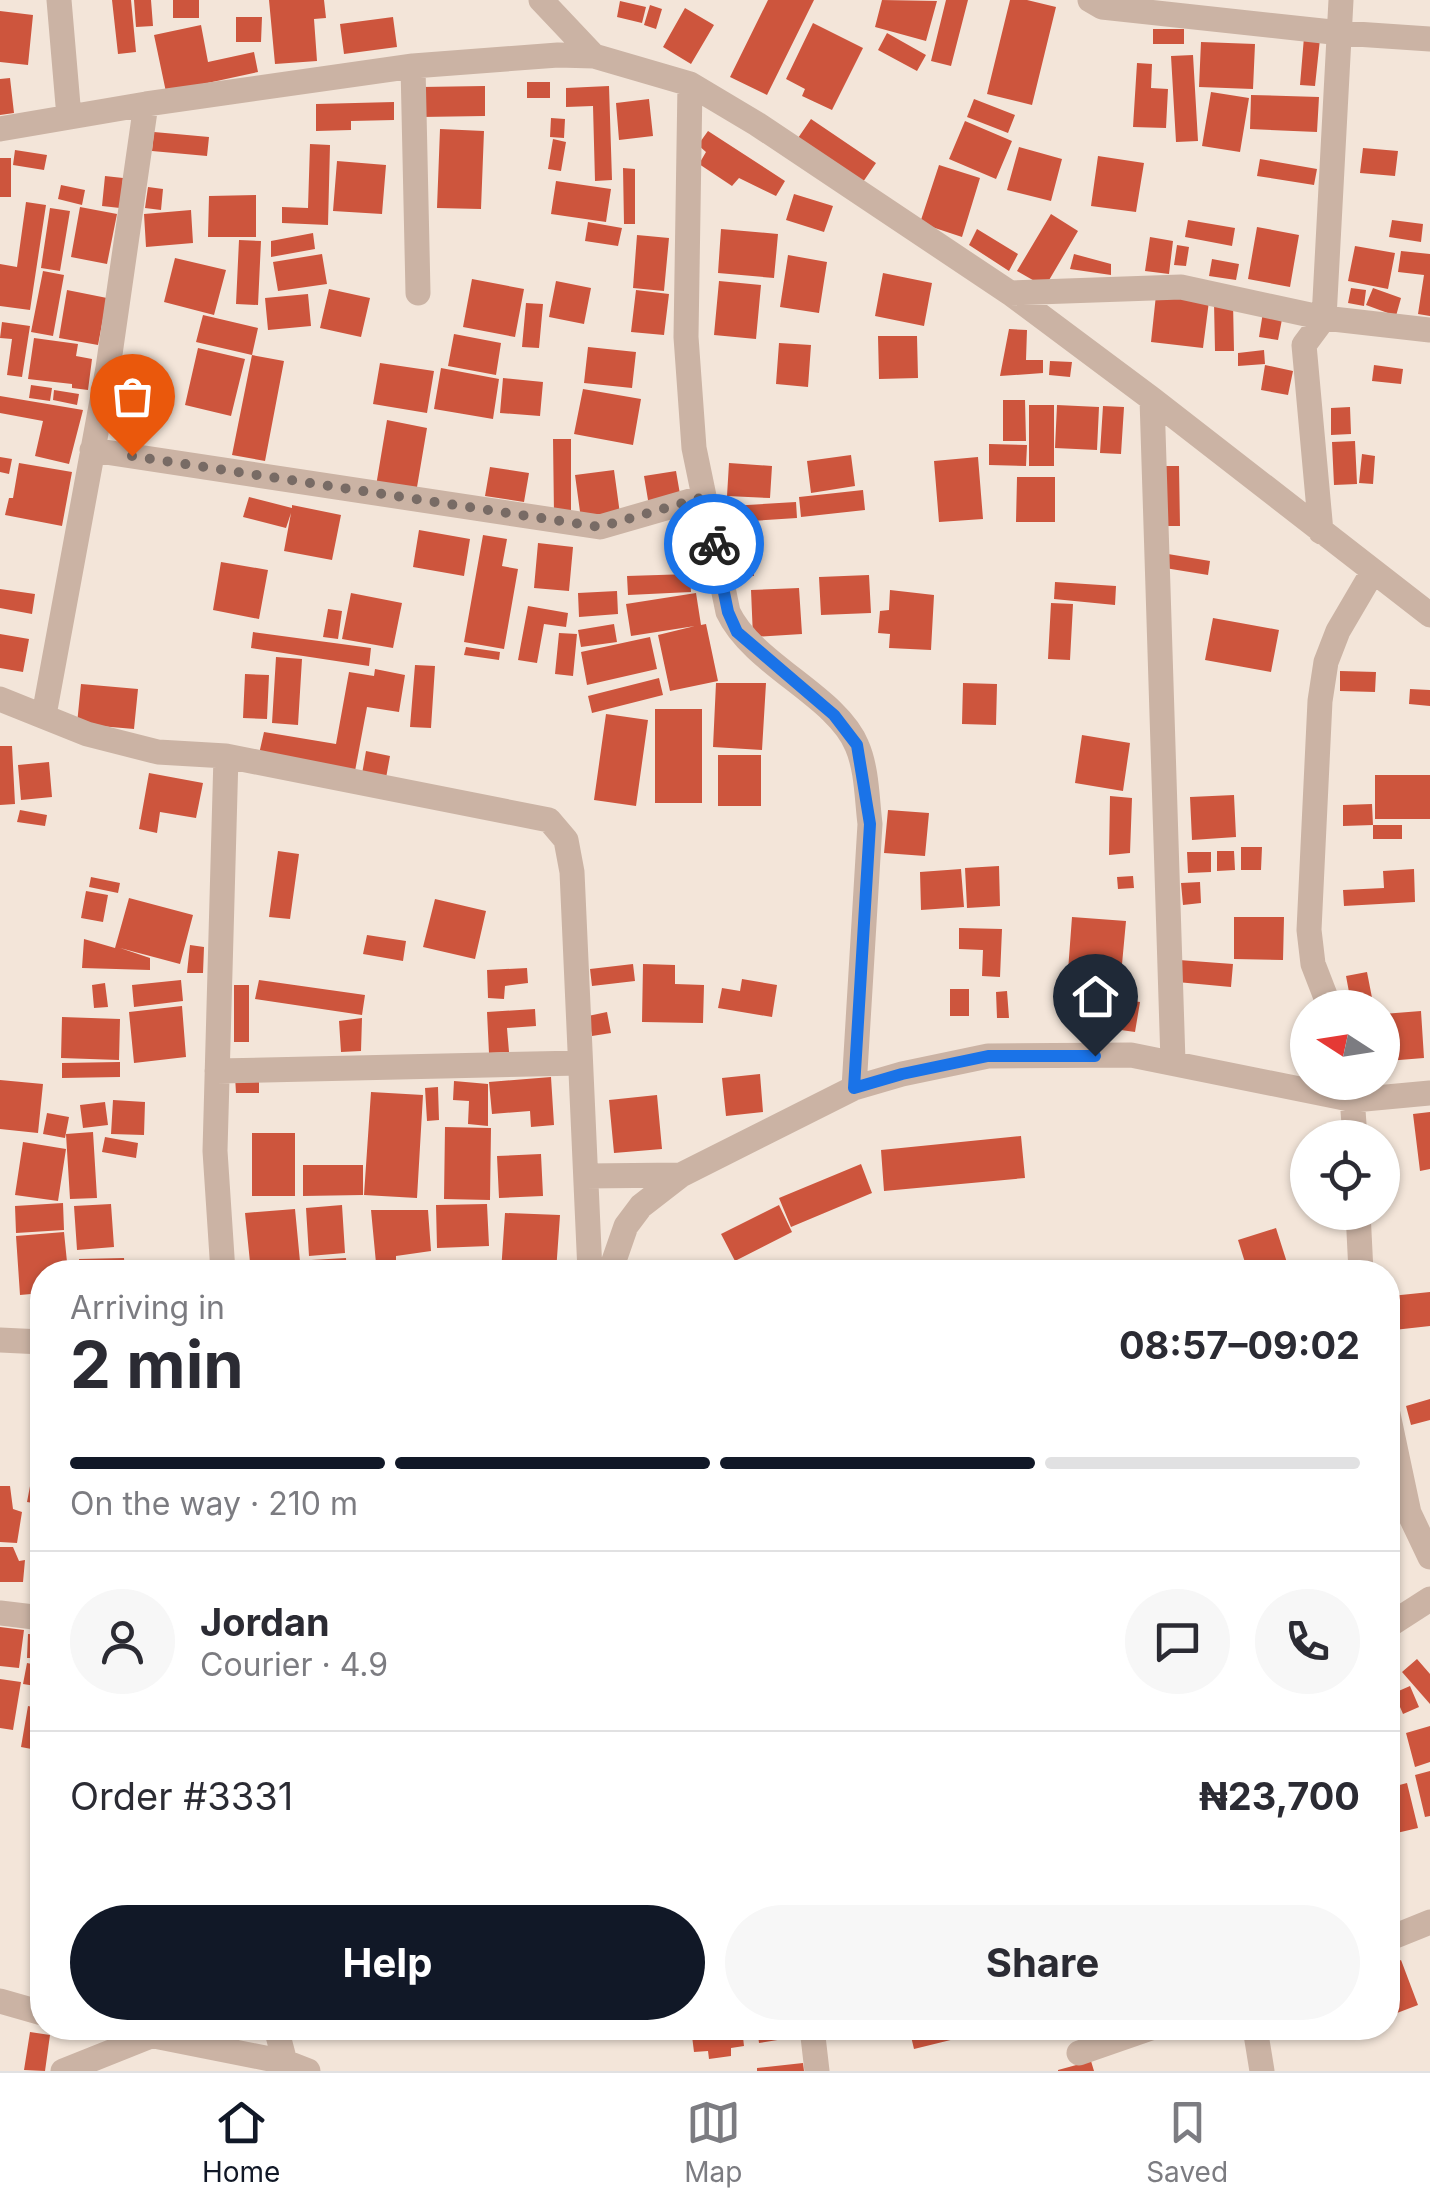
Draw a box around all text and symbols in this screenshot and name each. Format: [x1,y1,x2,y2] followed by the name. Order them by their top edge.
[90,354,175,457] pin
[105,369,160,424] icon: bag
[664,494,764,594] courier
[687,517,742,572] icon: bike
[1053,954,1138,1057] pin
[1068,969,1123,1024] icon: home
[1290,990,1400,1100] north arrow
[1290,990,1400,1230] map controls
[1290,1120,1400,1230] button: locate
[70,1288,225,1327] text: Arriving in
[1119,1322,1360,1368] text: 08:57–09:02
[70,1325,244,1404] text: 2 min
[70,1484,358,1523] text: On the way · 210 m
[70,1589,175,1694] button: person
[1125,1589,1230,1694] button: chat
[1255,1589,1360,1694] button: phone
[200,1599,330,1645] text: Jordan
[200,1645,388,1684] text: Courier · 4.9
[70,1773,293,1819] text: Order #3331
[1199,1773,1360,1819] text: ₦23,700
[70,1905,705,2020] button: Help
[725,1905,1360,2020] button: Share
[202,2095,280,2189] tab: Home
[684,2095,742,2189] tab: Map
[1146,2095,1228,2189] tab: Saved

